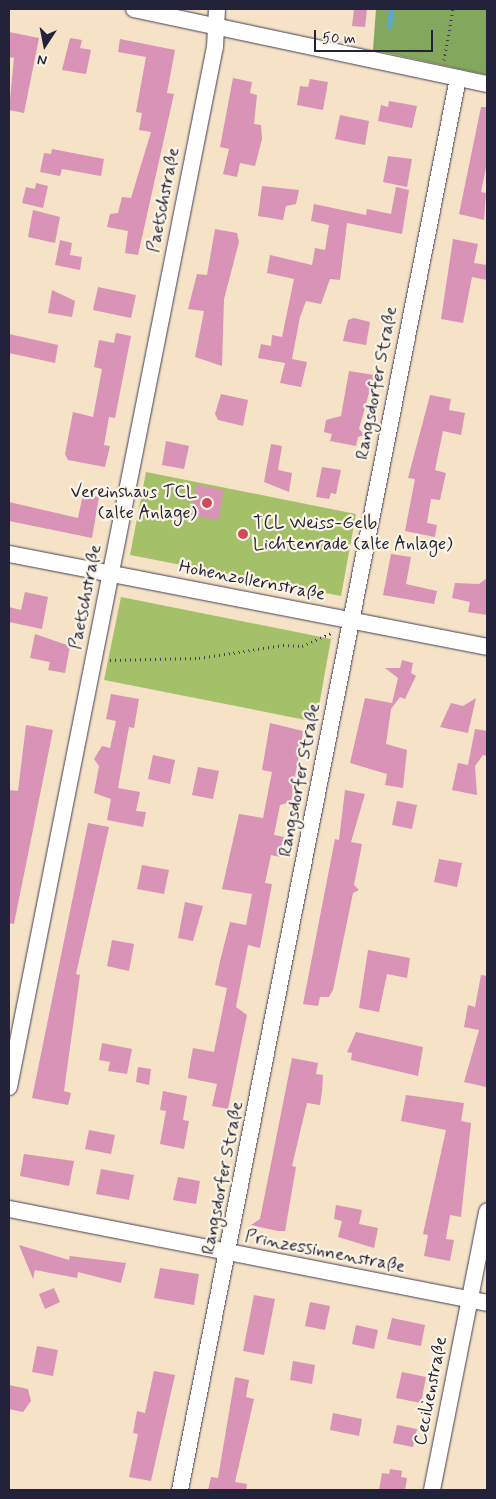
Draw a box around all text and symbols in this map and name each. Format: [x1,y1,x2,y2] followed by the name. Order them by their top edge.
[20,20,70,70] north arrow
[316,20,435,52] scale bar
[322,29,356,49] text: 50 m
[36,50,48,69] text: N
[143,146,185,254] street label: Paetschstraße
[352,306,402,460] street label: Rangsdorfer Straße
[74,482,197,524] place label: Vereinshaus TCL (alte Anlage)
[201,497,213,509] marker: Vereinshaus TCL (alte Anlage)
[253,513,453,556] place label: TCL Weiss-Gelb Lichtenrade (alte Anlage)
[237,528,249,540] marker: TCL Weiss-Gelb Lichtenrade (alte Anlage)
[65,543,107,651] street label: Paetschstraße
[177,556,327,606] street label: Hohenzollernstraße
[275,703,325,857] street label: Rangsdorfer Straße
[198,1101,248,1255] street label: Rangsdorfer Straße
[243,1226,407,1278] street label: Prinzessinnenstraße
[410,1335,452,1447] street label: Cecilienstraße

